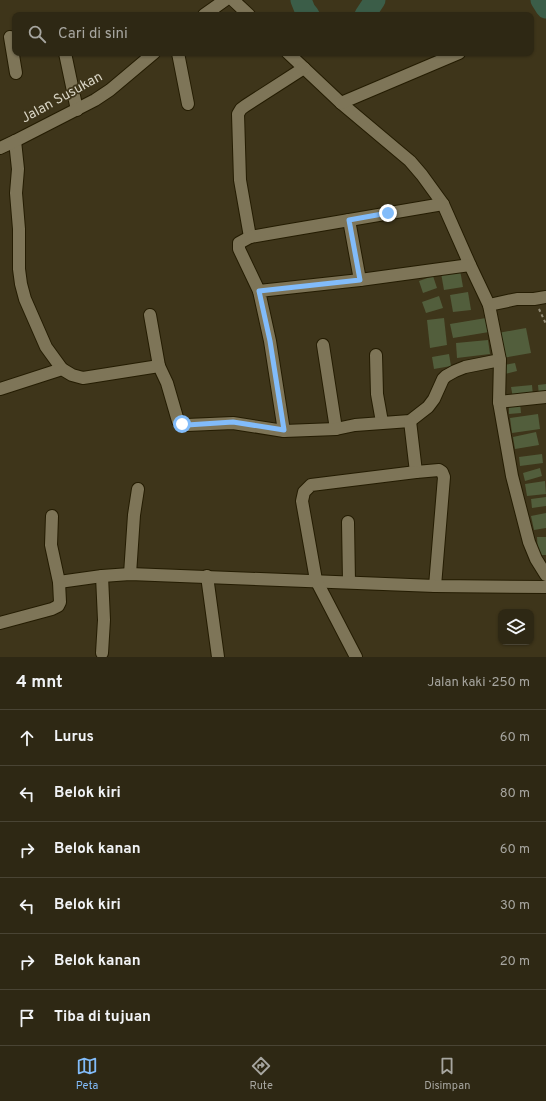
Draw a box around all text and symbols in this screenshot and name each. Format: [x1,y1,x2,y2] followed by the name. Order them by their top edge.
[12,12,534,56] search box
[26,23,48,45] icon: search
[58,25,128,44] text: Cari di sini
[18,69,106,127] street label: Jalan Susukan
[379,204,397,222] route end
[173,415,191,433] route start
[498,609,534,645] map controls
[498,609,534,645] button: layers
[16,672,63,694] text: 4 mnt
[427,675,530,691] text: Jalan kaki · 250 m
[16,727,38,749] icon: ahead
[54,728,94,747] text: Lurus
[500,730,530,746] text: 60 m
[16,783,38,805] icon: left
[54,784,121,803] text: Belok kiri
[500,786,530,802] text: 80 m
[16,839,38,861] icon: right
[54,840,141,859] text: Belok kanan
[500,842,530,858] text: 60 m
[16,895,38,917] icon: left
[54,896,121,915] text: Belok kiri
[500,898,530,914] text: 30 m
[16,951,38,973] icon: right
[54,952,141,971] text: Belok kanan
[500,954,530,970] text: 20 m
[16,1007,38,1029] icon: arrive
[54,1008,151,1027] text: Tiba di tujuan
[76,1055,98,1093] tab: Peta
[250,1055,273,1093] tab: Rute
[424,1055,470,1093] tab: Disimpan

